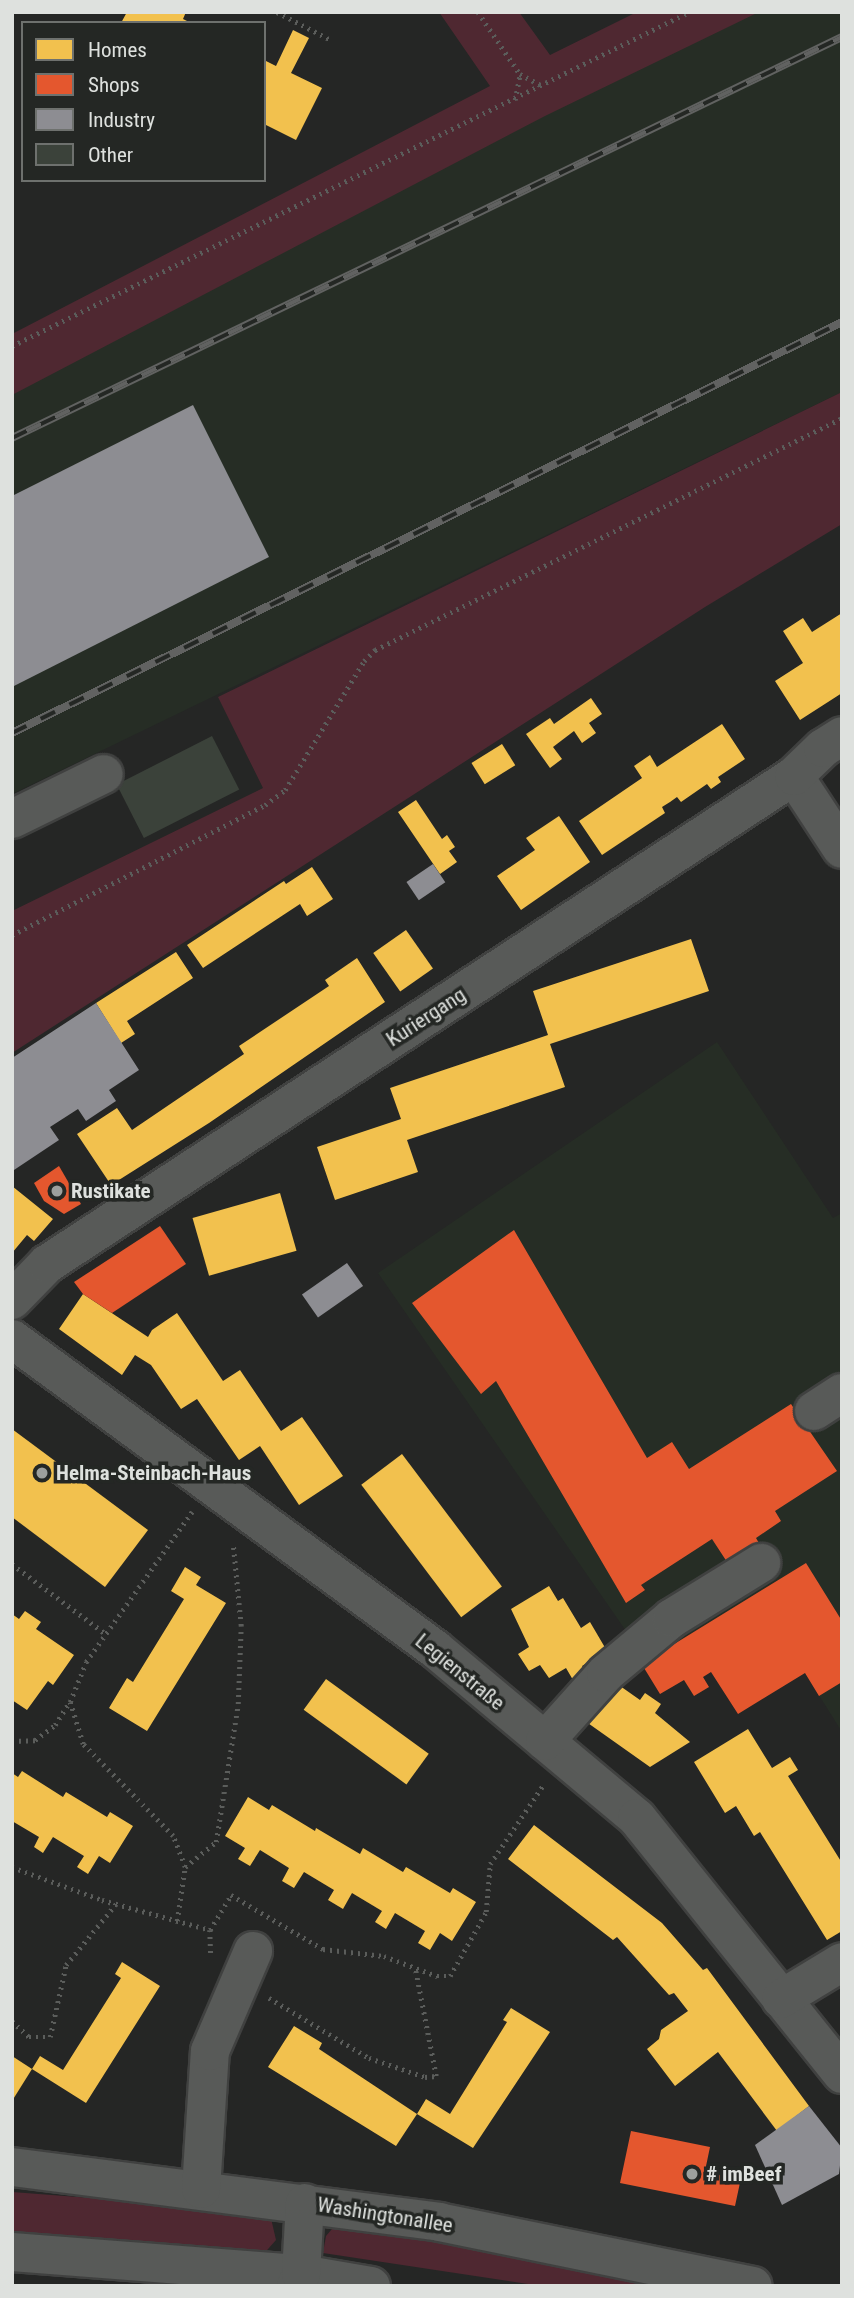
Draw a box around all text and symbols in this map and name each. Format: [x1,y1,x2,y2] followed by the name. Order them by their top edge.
[21,21,266,182] legend
[88,38,147,62] text: Homes
[88,73,140,97] text: Shops
[88,108,155,132] text: Industry
[88,143,133,167] text: Other
[382,982,470,1052] street label: Kuriergang
[71,1178,151,1204] place label: Rustikate
[49,1183,65,1199] marker: Rustikate
[56,1460,251,1486] place label: Helma-Steinbach-Haus
[34,1465,50,1481] marker: Helma-Steinbach-Haus
[410,1628,510,1716] street label: Legienstraße
[706,2161,782,2187] place label: # imBeef
[684,2166,700,2182] marker: # imBeef
[315,2192,455,2238] street label: Washingtonallee

